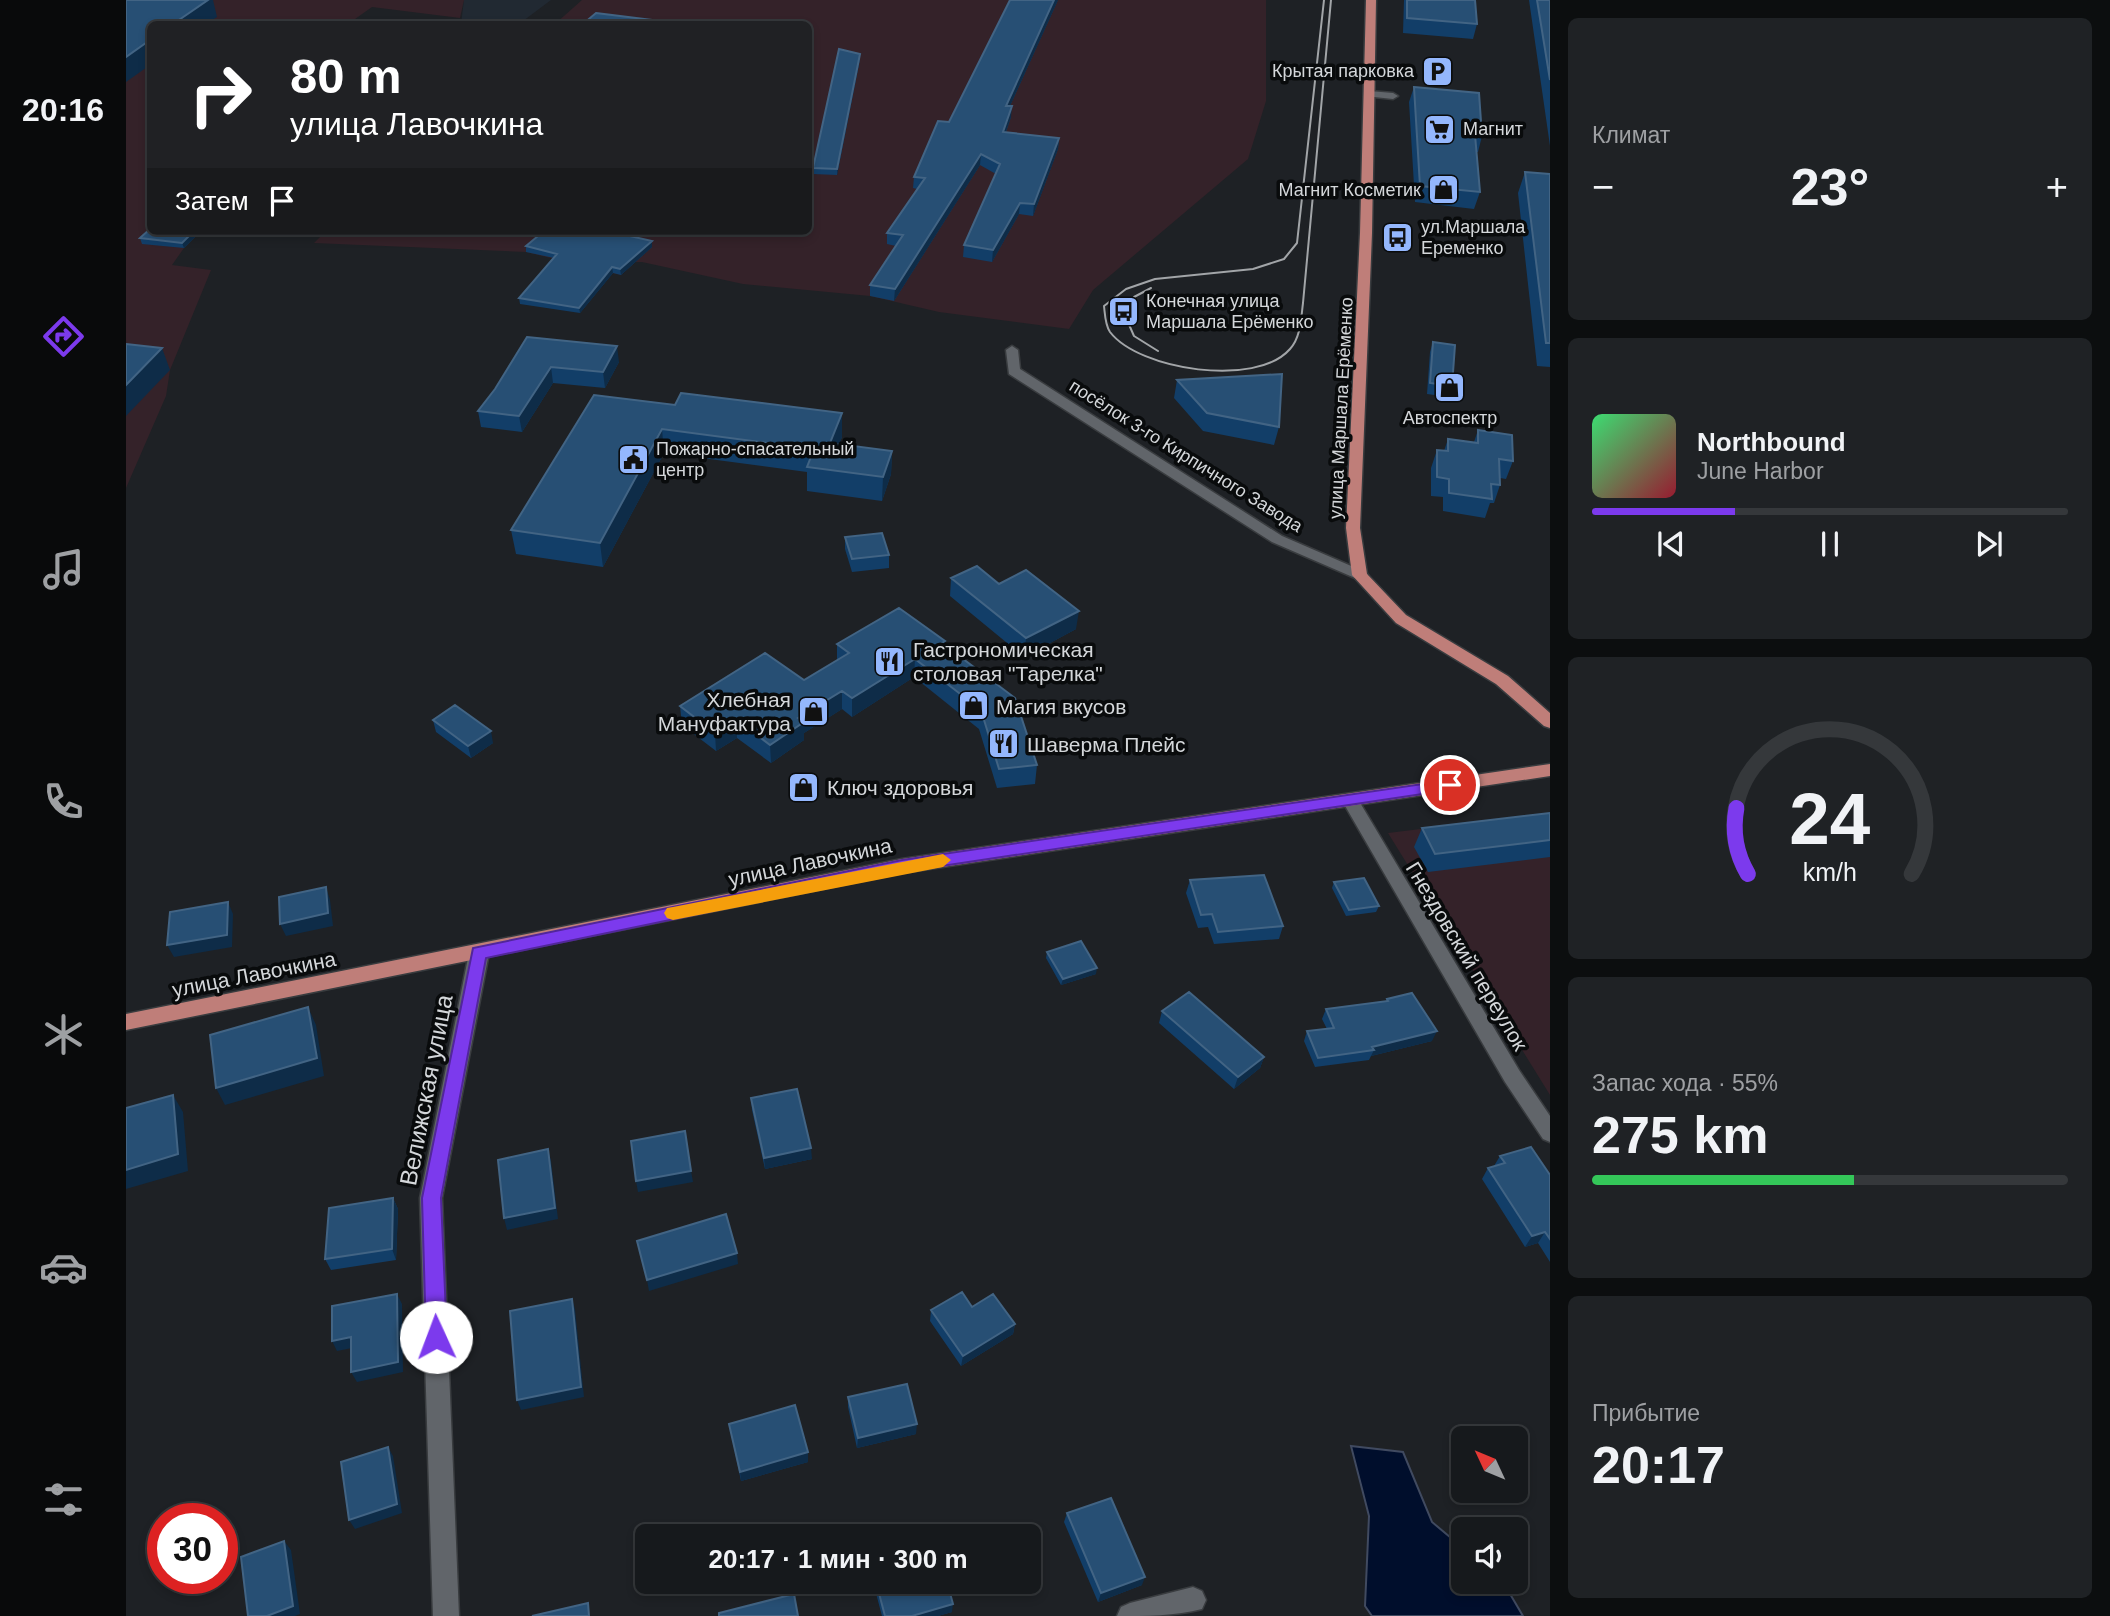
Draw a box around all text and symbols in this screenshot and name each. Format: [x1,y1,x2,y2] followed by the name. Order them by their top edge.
[175,49,266,140] icon: right
[290,49,402,103] text: 80 m
[1420,54,1454,88] parking icon: Крытая парковка
[1272,61,1415,81] place label: Крытая парковка
[22,92,104,128] text: 20:16
[290,106,543,142] text: улица Лавочкина
[1423,112,1457,146] supermarket icon: Магнит
[1463,119,1523,139] place label: Магнит
[1592,122,1670,148] text: Климат
[1791,158,1869,216] text: 23°
[1592,166,1614,208] text: −
[2046,166,2068,208] text: +
[1427,173,1461,207] shop icon: Магнит Косметик
[1279,180,1421,200] place label: Магнит Косметик
[263,182,301,220] icon: arrive
[175,186,249,216] text: Затем
[1421,217,1526,258] place label: ул.Маршала Еременко
[1381,220,1415,254] bus stop icon: ул.Маршала Еременко
[1146,291,1314,332] place label: Конечная улица Маршала Ерёменко
[1106,294,1140,328] bus stop icon: Конечная улица Маршала Ерёменко
[1325,297,1357,519] street label: улица Маршала Ерёменко
[39,312,88,361] icon: directions
[1433,370,1467,404] shop icon: Автоспектр
[1066,376,1307,537] street label: посёлок 3-го Кирпичного Завода
[1403,408,1497,428] place label: Автоспектр
[1697,427,1846,457] text: Northbound
[656,439,854,480] place label: Пожарно-спасательный центр
[616,442,650,476] public building icon: Пожарно-спасательный центр
[1697,458,1824,484] text: June Harbor
[1652,525,1690,563] icon: previous
[1811,525,1849,563] icon: pause
[1970,525,2008,563] icon: next
[39,545,88,594] icon: music
[913,638,1103,685] place label: Гастрономическая столовая "Тарелка"
[873,644,907,678] restaurant icon: Гастрономическая столовая "Тарелка"
[658,688,791,735] place label: Хлебная Мануфактура
[956,689,990,723] shop icon: Магия вкусов
[797,694,831,728] shop icon: Хлебная Мануфактура
[996,695,1126,718] place label: Магия вкусов
[987,727,1021,761] restaurant icon: Шаверма Плейс
[1027,733,1185,756] place label: Шаверма Плейс
[1420,755,1480,815] pin
[1431,766,1469,804] icon: arrive
[787,770,821,804] shop icon: Ключ здоровья
[827,776,973,799] place label: Ключ здоровья
[39,777,88,826] icon: phone
[1790,778,1871,859] text: 24
[726,833,894,891] street label: улица Лавочкина
[1402,858,1533,1055] street label: Гнездовский переулок
[1803,858,1857,886] text: km/h
[170,947,338,1001] street label: улица Лавочкина
[394,992,458,1188] street label: Велижская улица
[39,1010,88,1059] icon: climate
[1592,1070,1778,1096] text: Запас хода · 55%
[1592,1106,1768,1164] text: 275 km
[39,1243,88,1292] icon: car
[399,1300,473,1374] position arrow
[1592,1400,1700,1426] text: Прибытие
[1451,1426,1528,1503] north arrow
[1451,1426,1528,1594] map controls
[1592,1436,1725,1494] text: 20:17
[39,1475,88,1524] icon: filters
[147,1503,238,1594] speed limit sign: 30
[1451,1517,1528,1594] button: sound
[708,1544,968,1574] text: 20:17 · 1 мин · 300 m

